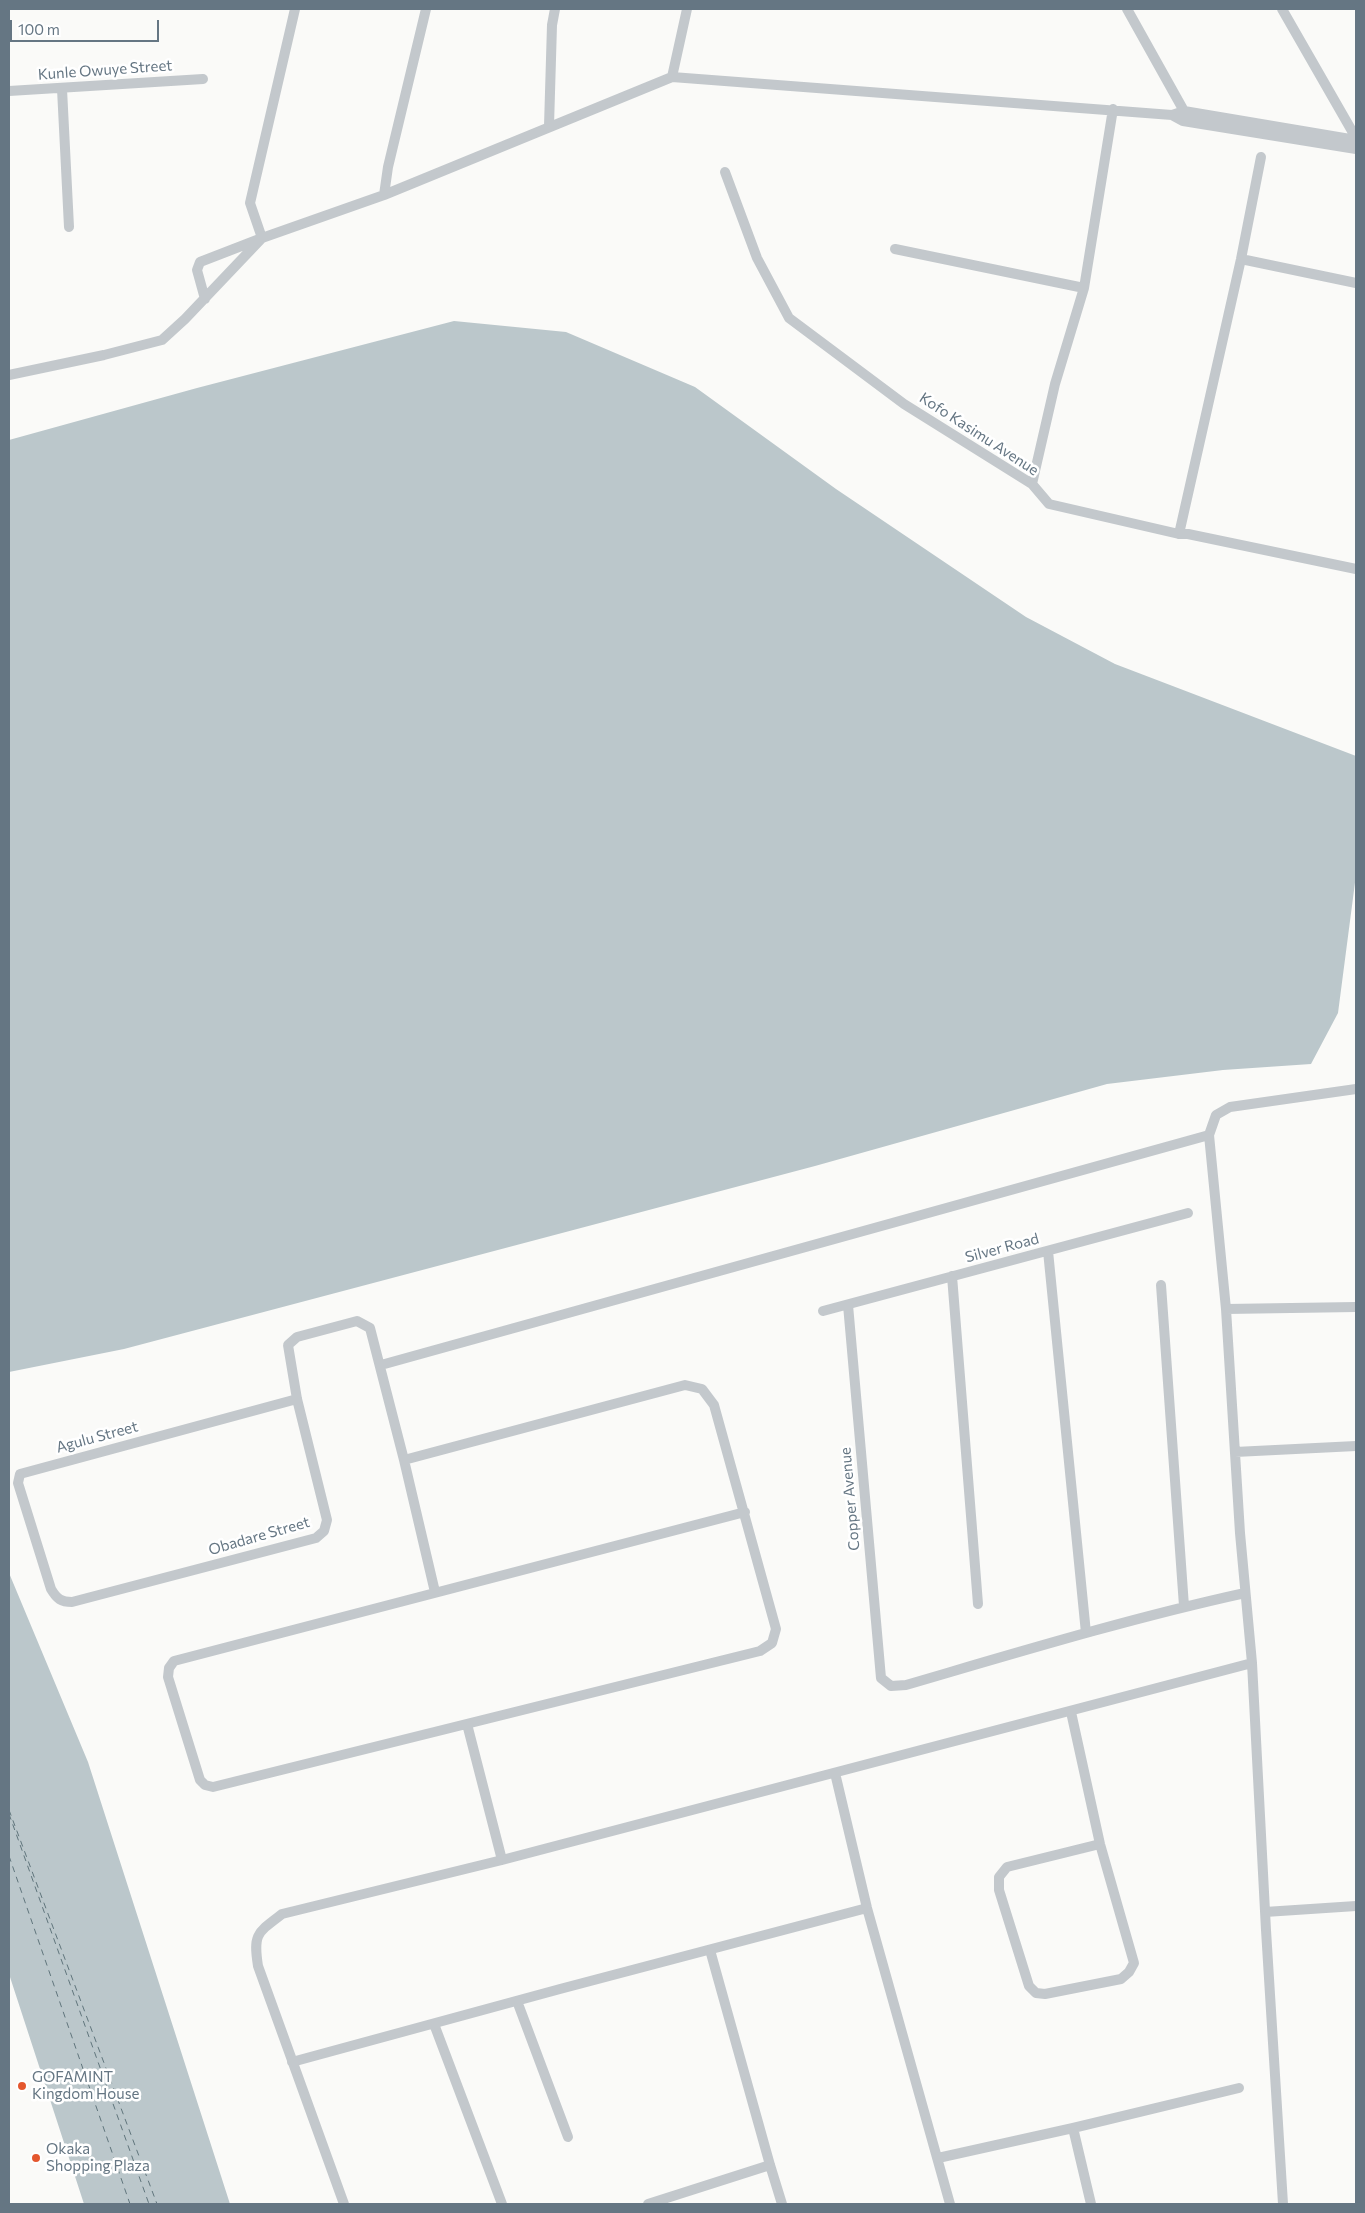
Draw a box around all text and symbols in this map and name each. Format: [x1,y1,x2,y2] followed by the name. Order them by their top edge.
[12,10,161,42] scale bar
[18,20,60,38] text: 100 m
[37,56,173,84] street label: Kunle Owuye Street
[916,389,1042,479] street label: Kofo Kasimu Avenue
[963,1230,1041,1266] street label: Silver Road
[54,1417,140,1457] street label: Agulu Street
[837,1447,863,1551] street label: Copper Avenue
[206,1513,312,1559] street label: Obadare Street
[32,2068,139,2103] place label: GOFAMINT Kingdom House
[16,2080,28,2092] marker: GOFAMINT Kingdom House
[46,2140,150,2175] place label: Okaka Shopping Plaza
[30,2152,42,2164] marker: Okaka Shopping Plaza

